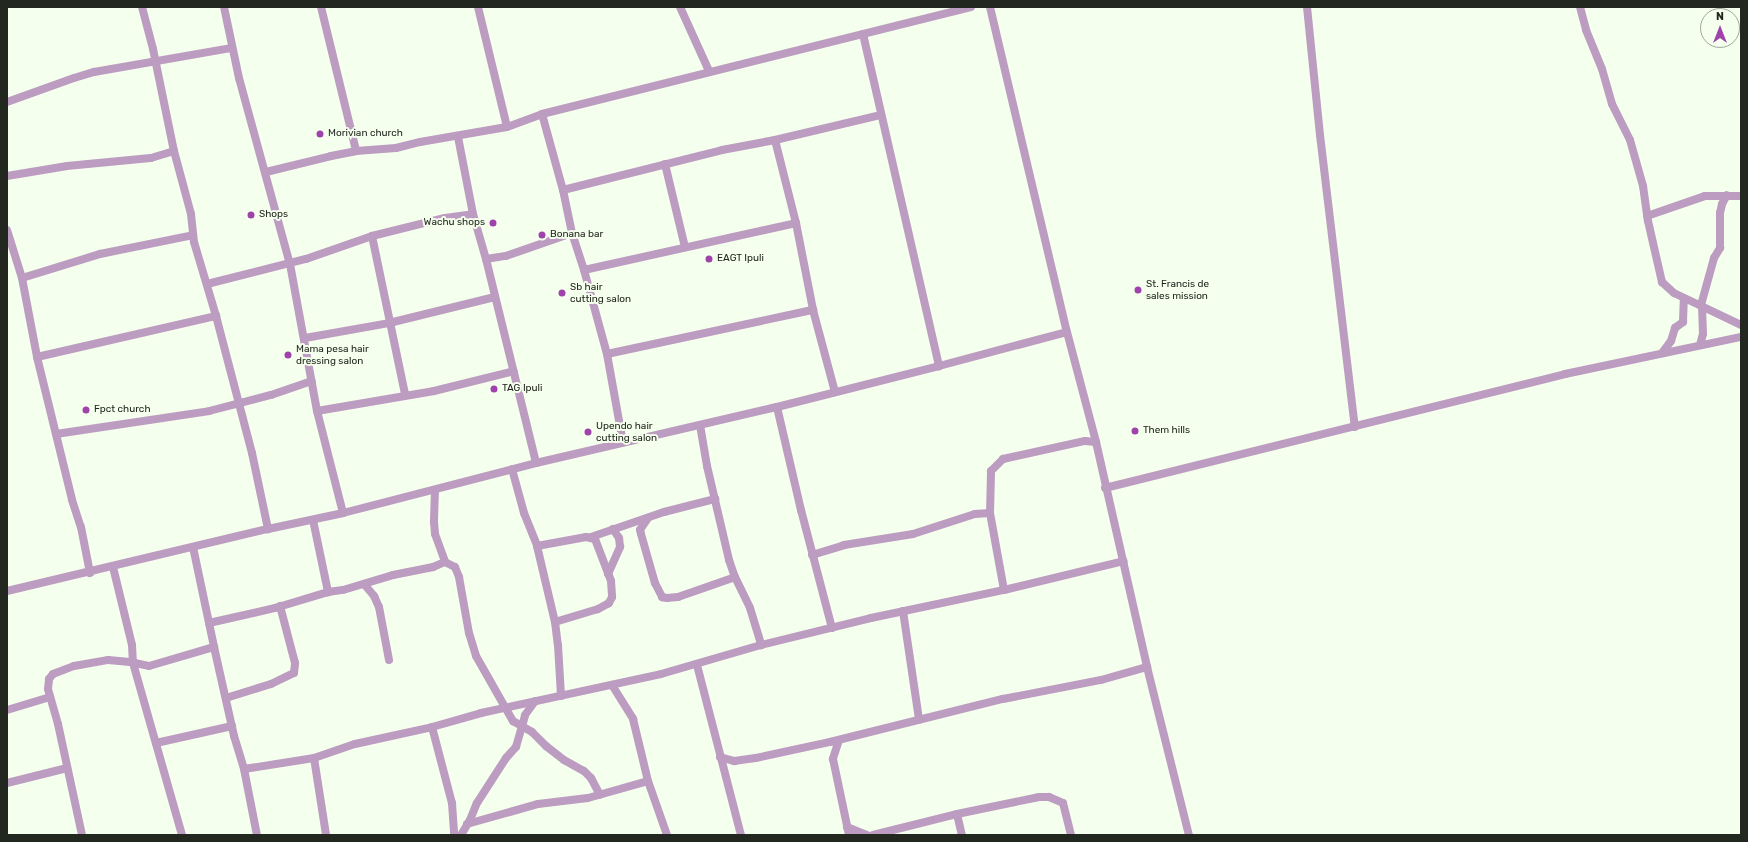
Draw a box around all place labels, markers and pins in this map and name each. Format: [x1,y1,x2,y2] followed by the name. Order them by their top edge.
[328,128,403,140] place label: Morivian church
[315,129,325,139] marker: Morivian church
[259,209,288,221] place label: Shops
[246,210,256,220] marker: Shops
[424,217,485,229] place label: Wachu shops
[488,218,498,228] marker: Wachu shops
[550,229,603,241] place label: Bonana bar
[537,230,547,240] marker: Bonana bar
[717,253,764,265] place label: EAGT Ipuli
[704,254,714,264] marker: EAGT Ipuli
[1146,278,1209,302] place label: St. Francis de sales mission
[570,281,631,304] place label: Sb hair cutting salon
[1133,285,1143,295] marker: St. Francis de sales mission
[557,288,567,298] marker: Sb hair cutting salon
[296,343,369,366] place label: Mama pesa hair dressing salon
[283,350,293,360] marker: Mama pesa hair dressing salon
[502,383,542,395] place label: TAG Ipuli
[489,384,499,394] marker: TAG Ipuli
[94,404,150,416] place label: Fpct church
[81,405,91,415] marker: Fpct church
[596,420,657,444] place label: Upendo hair cutting salon
[1143,425,1190,437] place label: Them hills
[1130,426,1140,436] marker: Them hills
[583,427,593,437] marker: Upendo hair cutting salon

